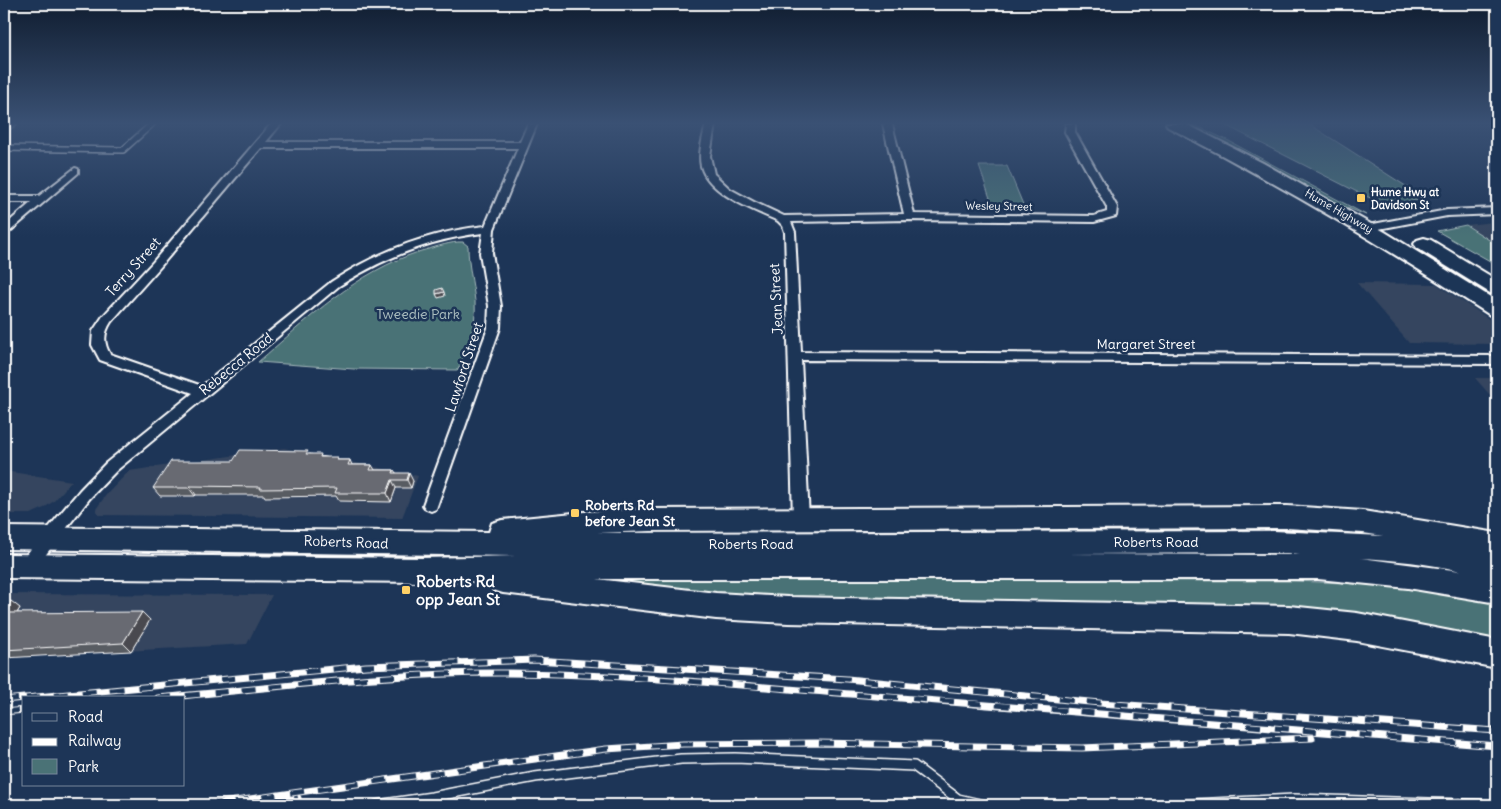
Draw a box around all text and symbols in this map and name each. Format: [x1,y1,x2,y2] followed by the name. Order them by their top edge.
[1371,185,1439,212] place label: Hume Hwy at Davidson St
[1302,186,1376,236] street label: Hume Highway
[1355,192,1367,204] marker: Hume Hwy at Davidson St
[965,198,1033,214] street label: Wesley Street
[102,233,165,301] street label: Terry Street
[765,263,787,335] street label: Jean Street
[376,305,460,323] park label: Tweedie Park
[441,320,487,414] street label: Lawford Street
[196,329,276,399] street label: Rebecca Road
[1097,335,1196,353] street label: Margaret Street
[585,496,675,530] place label: Roberts Rd before Jean St
[569,507,581,519] marker: Roberts Rd before Jean St
[303,532,389,552] street label: Roberts Road
[1114,533,1198,551] street label: Roberts Road
[709,535,793,553] street label: Roberts Road
[416,571,501,610] place label: Roberts Rd opp Jean St
[400,584,412,596] marker: Roberts Rd opp Jean St
[22,696,185,786] legend
[68,707,103,726] text: Road
[68,731,122,750] text: Railway
[68,757,99,776] text: Park

